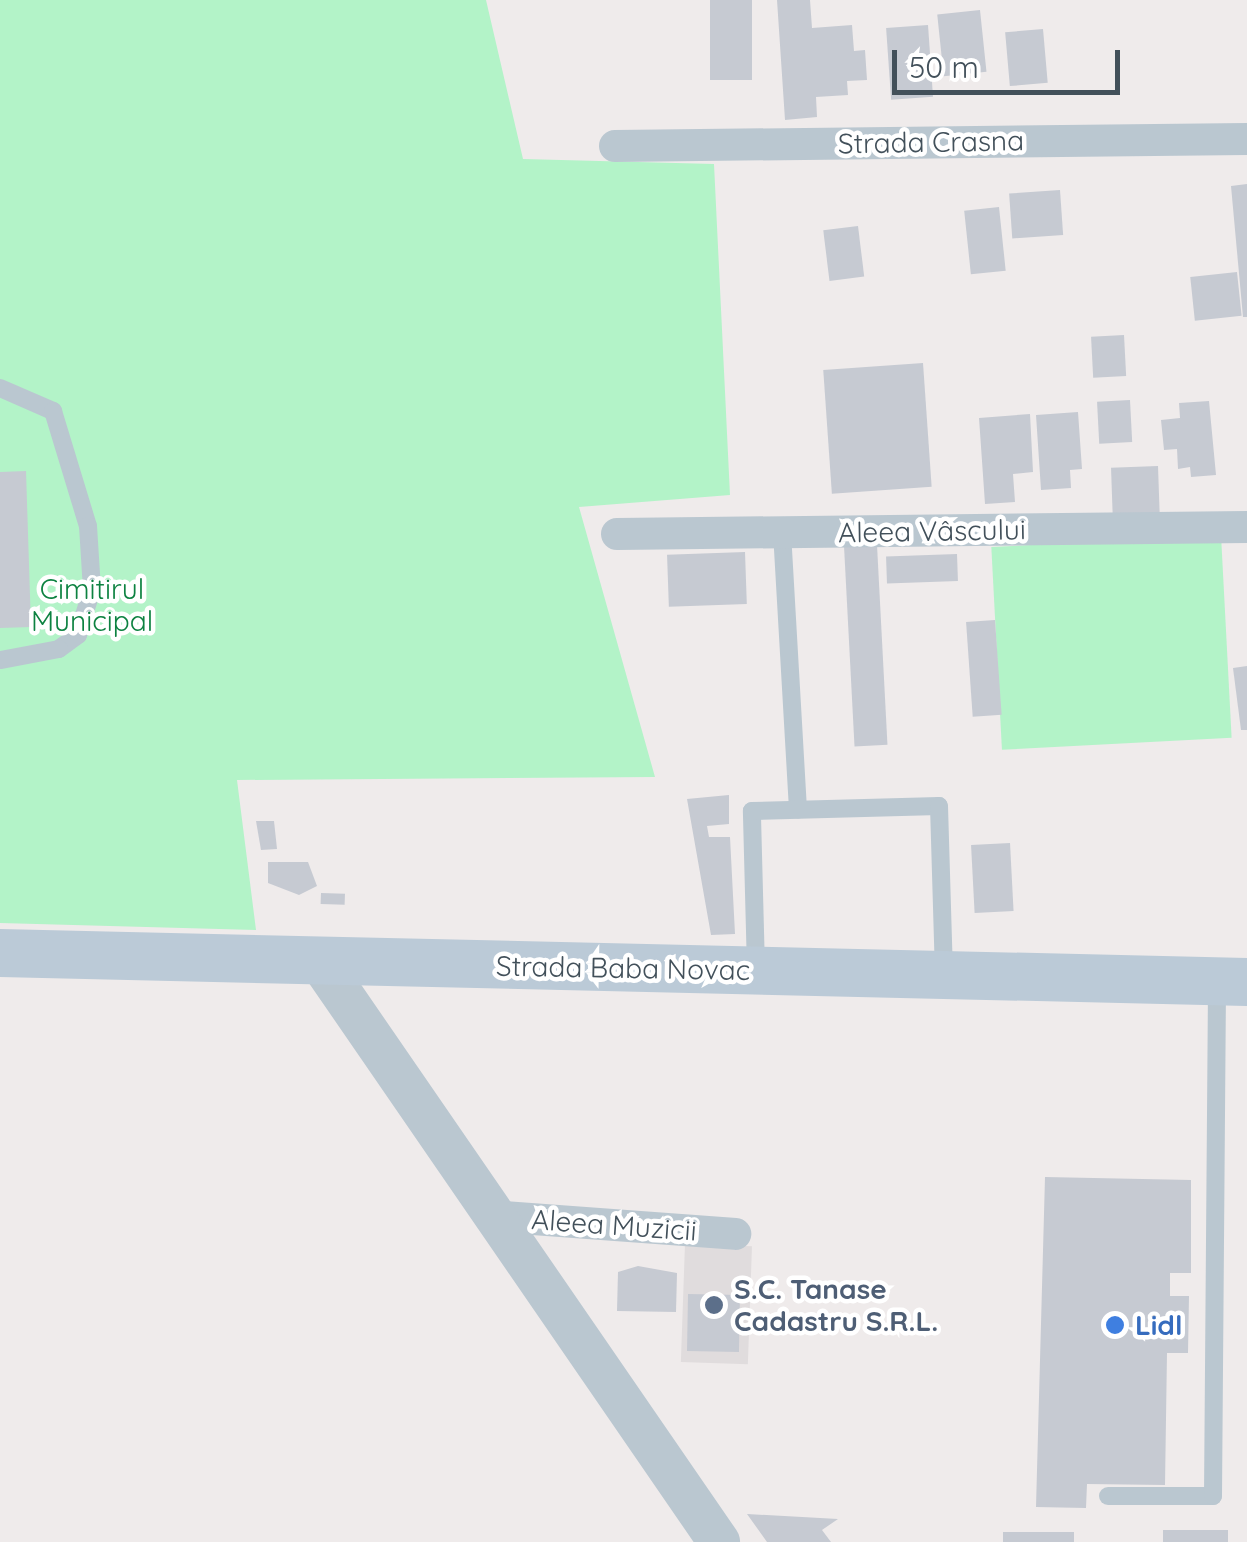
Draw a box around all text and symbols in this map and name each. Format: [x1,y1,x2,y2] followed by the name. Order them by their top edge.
[897,30,1124,92] scale bar
[909,48,979,86] text: 50 m
[838,124,1024,160] street label: Strada Crasna
[838,513,1026,549] street label: Aleea Vâscului
[31,572,153,638] park label: Cimitirul Municipal
[496,949,750,987] street label: Strada Baba Novac
[530,1202,698,1248] street label: Aleea Muzicii
[734,1272,938,1338] place label: S.C. Tanase Cadastru S.R.L.
[703,1294,725,1316] marker: S.C. Tanase Cadastru S.R.L.
[1135,1308,1182,1342] place label: Lidl
[1104,1314,1126,1336] marker: Lidl

